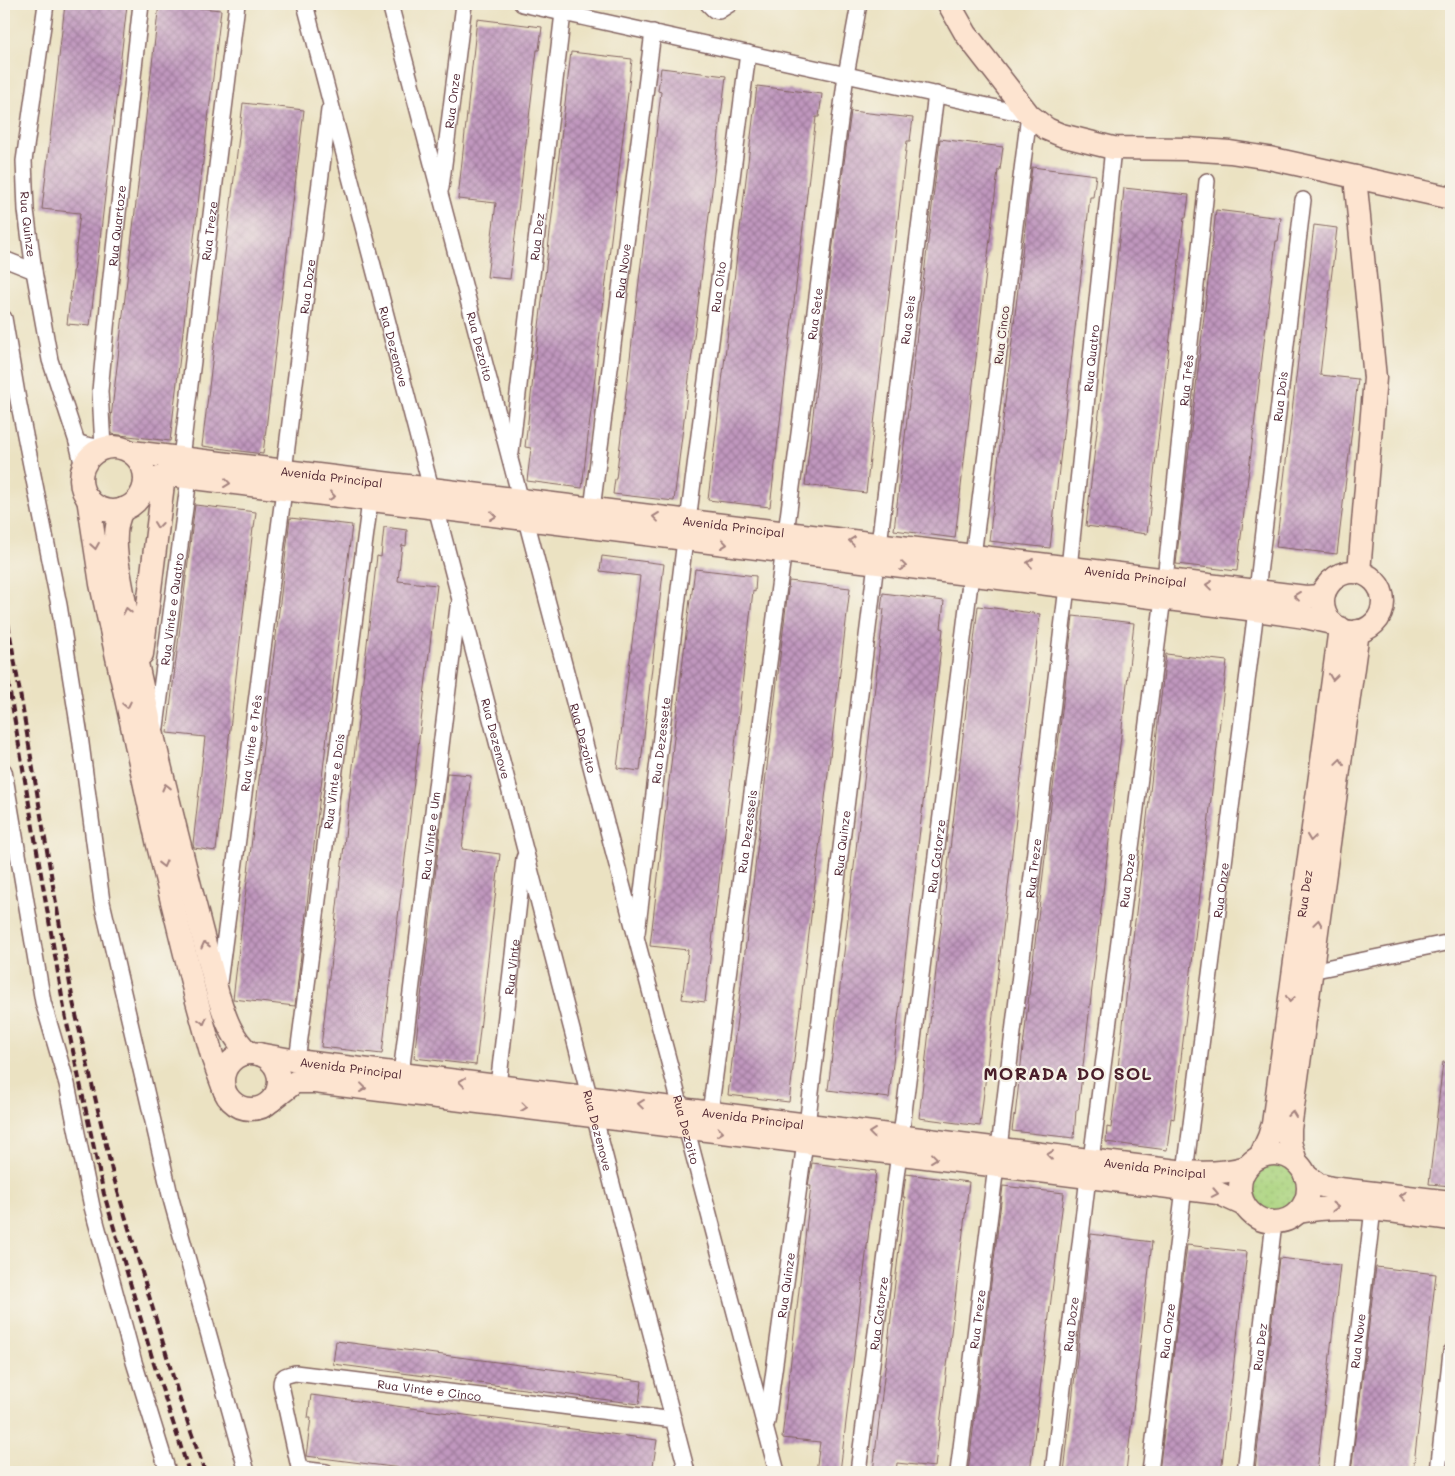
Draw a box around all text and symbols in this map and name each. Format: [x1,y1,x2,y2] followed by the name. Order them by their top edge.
[441,72,463,129] street label: Rua Onze
[104,184,129,267] street label: Rua Quartoze
[17,191,40,258] street label: Rua Quinze
[197,200,221,261] street label: Rua Treze
[526,211,547,261] street label: Rua Dez
[611,242,634,299] street label: Rua Nove
[296,258,318,315] street label: Rua Doze
[707,260,729,313] street label: Rua Oito
[803,287,826,341] street label: Rua Sete
[896,294,918,345] street label: Rua Seis
[376,304,412,389] street label: Rua Dezenove
[989,305,1013,365] street label: Rua Cinco
[463,310,497,383] street label: Rua Dezoito
[1080,324,1102,393] street label: Rua Quatro
[1175,353,1197,407] street label: Rua Três
[1269,370,1291,422] street label: Rua Dois
[280,462,383,491] street label: Avenida Principal
[223,477,231,488] one-way arrow
[328,490,336,501] one-way arrow
[490,510,498,521] one-way arrow
[651,512,659,523] one-way arrow
[682,512,785,541] street label: Avenida Principal
[153,521,164,529] one-way arrow
[847,536,855,547] one-way arrow
[720,538,728,549] one-way arrow
[89,543,100,551] one-way arrow
[156,552,187,666] street label: Rua Vinte e Quatro
[1026,558,1034,569] one-way arrow
[899,560,907,571] one-way arrow
[1084,562,1187,590] street label: Avenida Principal
[1205,580,1213,591] one-way arrow
[1293,591,1301,602] one-way arrow
[122,607,133,616] one-way arrow
[1328,673,1339,681] one-way arrow
[236,693,265,793] street label: Rua Vinte e Três
[478,696,514,781] street label: Rua Dezenove
[647,696,674,785] street label: Rua Dezessete
[122,701,132,710] one-way arrow
[567,701,600,774] street label: Rua Dezoito
[319,732,348,830] street label: Rua Vinte e Dois
[1334,757,1345,765] one-way arrow
[161,783,172,792] one-way arrow
[734,789,760,874] street label: Rua Dezesseis
[417,791,443,881] street label: Rua Vinte e Um
[830,809,854,877] street label: Rua Quinze
[923,818,948,894] street label: Rua Catorze
[1307,833,1317,842] one-way arrow
[1021,837,1044,899] street label: Rua Treze
[1115,852,1138,909] street label: Rua Doze
[157,860,168,869] one-way arrow
[1209,862,1232,919] street label: Rua Onze
[1293,868,1315,918] street label: Rua Dez
[1312,918,1322,927] one-way arrow
[500,938,523,996] street label: Rua Vinte
[200,940,211,949] one-way arrow
[1285,995,1296,1003] one-way arrow
[197,1017,208,1026] one-way arrow
[299,1053,403,1082] street label: Avenida Principal
[983,1061,1153,1085] district label: MORADA DO SOL
[458,1077,467,1087] one-way arrow
[360,1082,368,1093] one-way arrow
[580,1088,616,1173] street label: Rua Dezenove
[670,1093,704,1166] street label: Rua Dezoito
[637,1099,645,1110] one-way arrow
[520,1102,529,1112] one-way arrow
[701,1104,805,1132] street label: Avenida Principal
[1286,1110,1297,1118] one-way arrow
[717,1126,725,1137] one-way arrow
[867,1128,875,1139] one-way arrow
[1046,1150,1054,1161] one-way arrow
[930,1152,938,1163] one-way arrow
[1103,1154,1206,1181] street label: Avenida Principal
[1211,1187,1220,1198] one-way arrow
[1399,1191,1407,1202] one-way arrow
[1332,1202,1339,1212] one-way arrow
[773,1251,798,1319] street label: Rua Quinze
[866,1275,891,1351] street label: Rua Catorze
[965,1288,989,1350] street label: Rua Treze
[1059,1296,1082,1352] street label: Rua Doze
[1156,1302,1178,1360] street label: Rua Onze
[1346,1312,1369,1369] street label: Rua Nove
[1249,1322,1270,1372] street label: Rua Dez
[376,1375,482,1404] street label: Rua Vinte e Cinco

